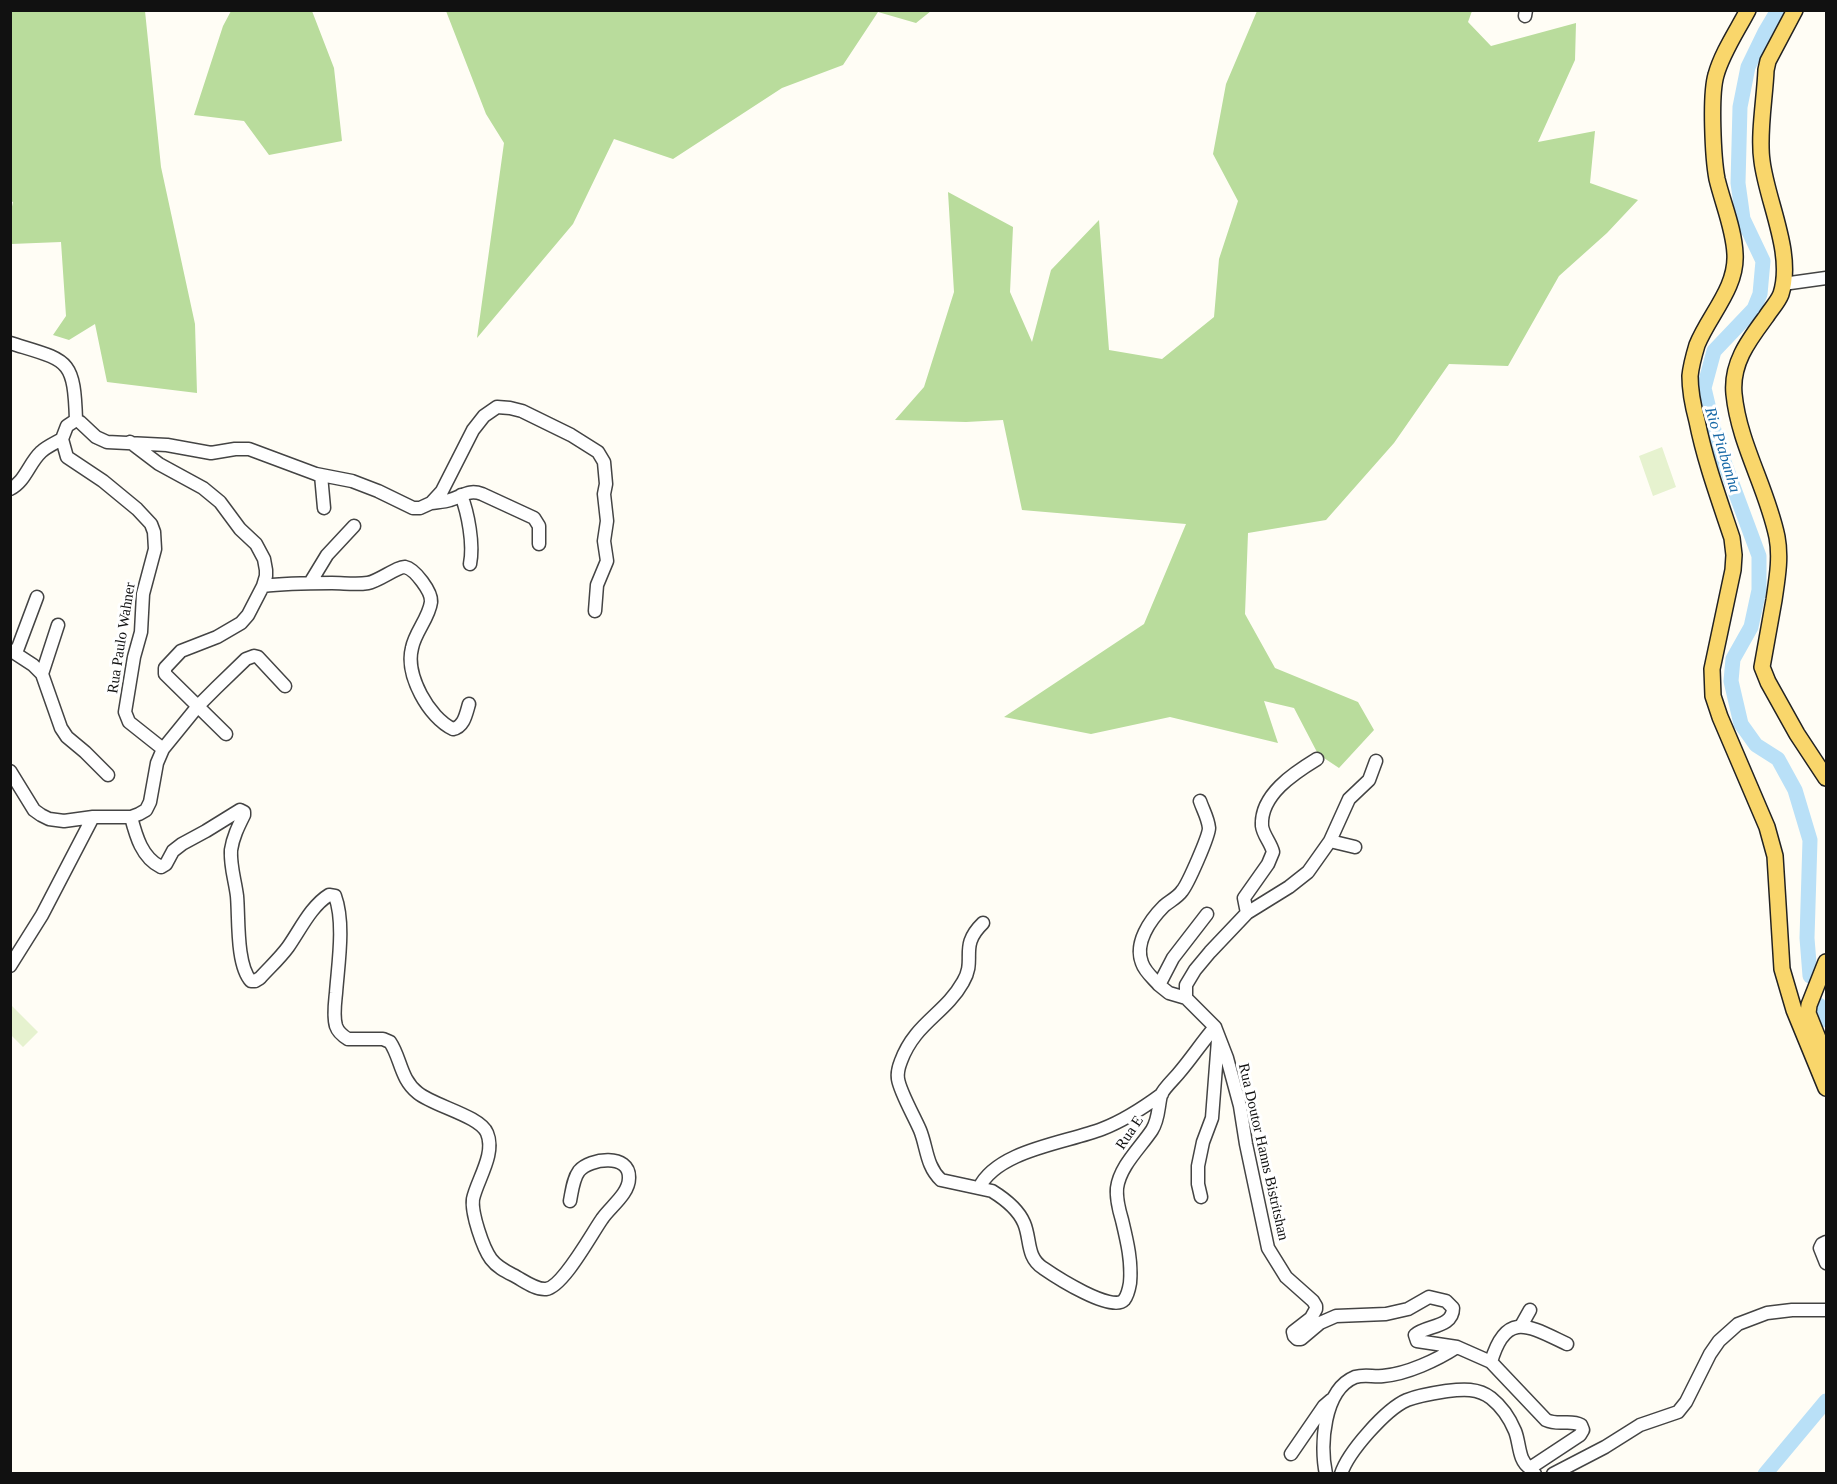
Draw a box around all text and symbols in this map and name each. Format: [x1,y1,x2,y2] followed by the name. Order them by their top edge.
[1700,405,1744,495] water label: Rio Piabanha
[104,581,140,695] street label: Rua Paulo Wahner
[1234,1062,1292,1242] street label: Rua Doutor Hanns Bistritshan
[1112,1113,1148,1153] street label: Rua E

